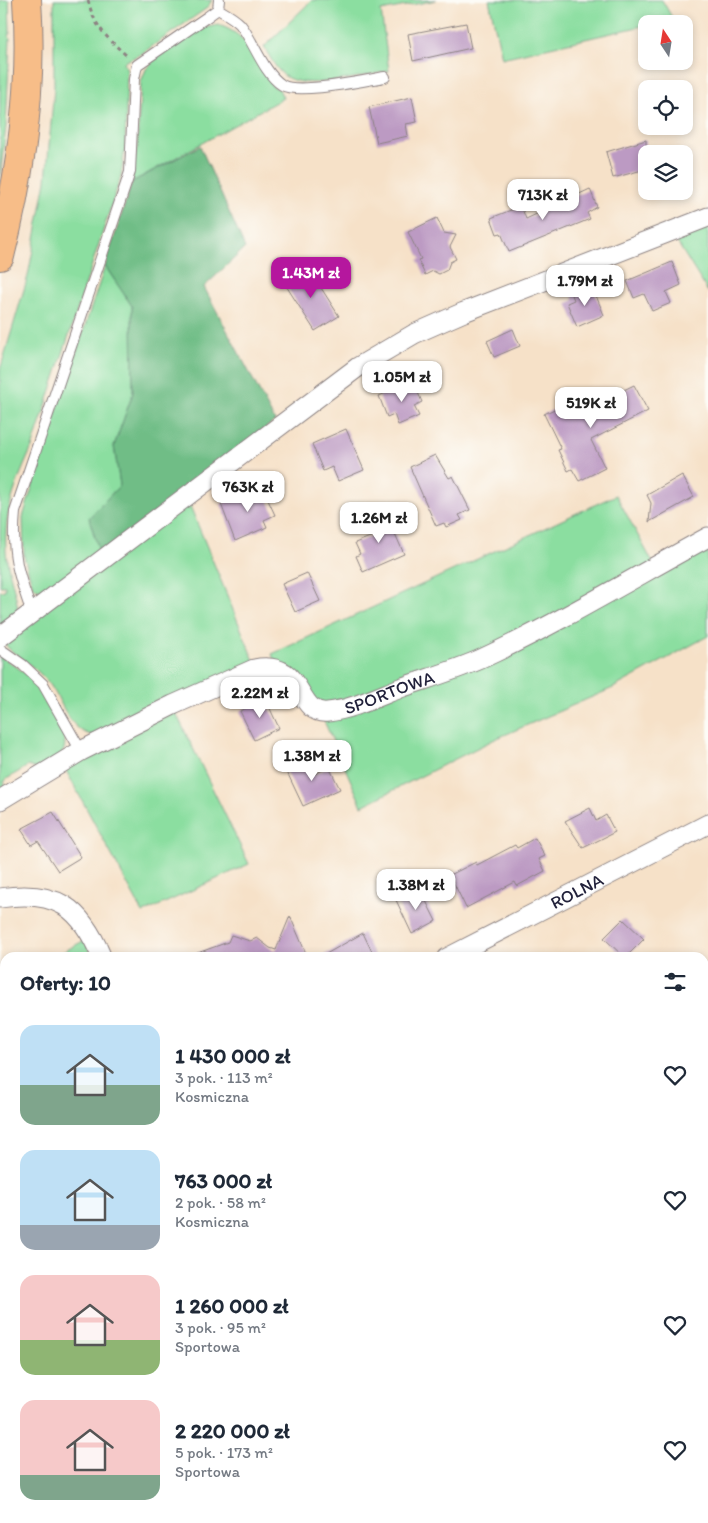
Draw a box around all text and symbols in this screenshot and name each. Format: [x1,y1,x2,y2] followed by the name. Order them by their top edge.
[638,15,692,70] north arrow
[638,15,693,200] map controls
[638,80,693,135] button: locate
[638,145,693,200] button: layers
[497,178,589,221] pin: 713K zł
[518,185,568,204] text: 713K zł
[259,256,363,299] pin: 1.43M zł
[282,263,340,282] text: 1.43M zł
[533,264,637,307] pin: 1.79M zł
[557,271,613,290] text: 1.79M zł
[350,360,454,403] pin: 1.05M zł
[373,367,431,386] text: 1.05M zł
[545,386,637,429] pin: 519K zł
[566,393,616,412] text: 519K zł
[202,470,294,513] pin: 763K zł
[223,477,273,496] text: 763K zł
[327,502,431,544] pin: 1.26M zł
[351,508,407,527] text: 1.26M zł
[342,666,438,719] street label: SPORTOWA
[208,676,312,719] pin: 2.22M zł
[231,683,289,702] text: 2.22M zł
[260,740,364,782] pin: 1.38M zł
[283,746,341,765] text: 1.38M zł
[364,868,468,911] pin: 1.38M zł
[547,868,608,914] street label: ROLNA
[387,875,445,894] text: 1.38M zł
[661,968,689,996] icon: filters
[20,970,111,995] text: Oferty: 10
[175,1043,290,1068] text: 1 430 000 zł
[60,1045,120,1105] icon: home
[661,1061,689,1089] icon: heart
[175,1068,273,1087] text: 3 pok. · 113 m²
[175,1087,249,1106] text: Kosmiczna
[175,1168,272,1193] text: 763 000 zł
[60,1170,120,1230] icon: home
[661,1186,689,1214] icon: heart
[175,1193,266,1212] text: 2 pok. · 58 m²
[175,1212,249,1231] text: Kosmiczna
[175,1293,289,1318] text: 1 260 000 zł
[60,1295,120,1355] icon: home
[661,1311,689,1339] icon: heart
[175,1318,266,1337] text: 3 pok. · 95 m²
[175,1337,240,1356] text: Sportowa
[175,1418,290,1443] text: 2 220 000 zł
[60,1420,120,1480] icon: home
[661,1436,689,1464] icon: heart
[175,1443,273,1462] text: 5 pok. · 173 m²
[175,1462,240,1481] text: Sportowa

